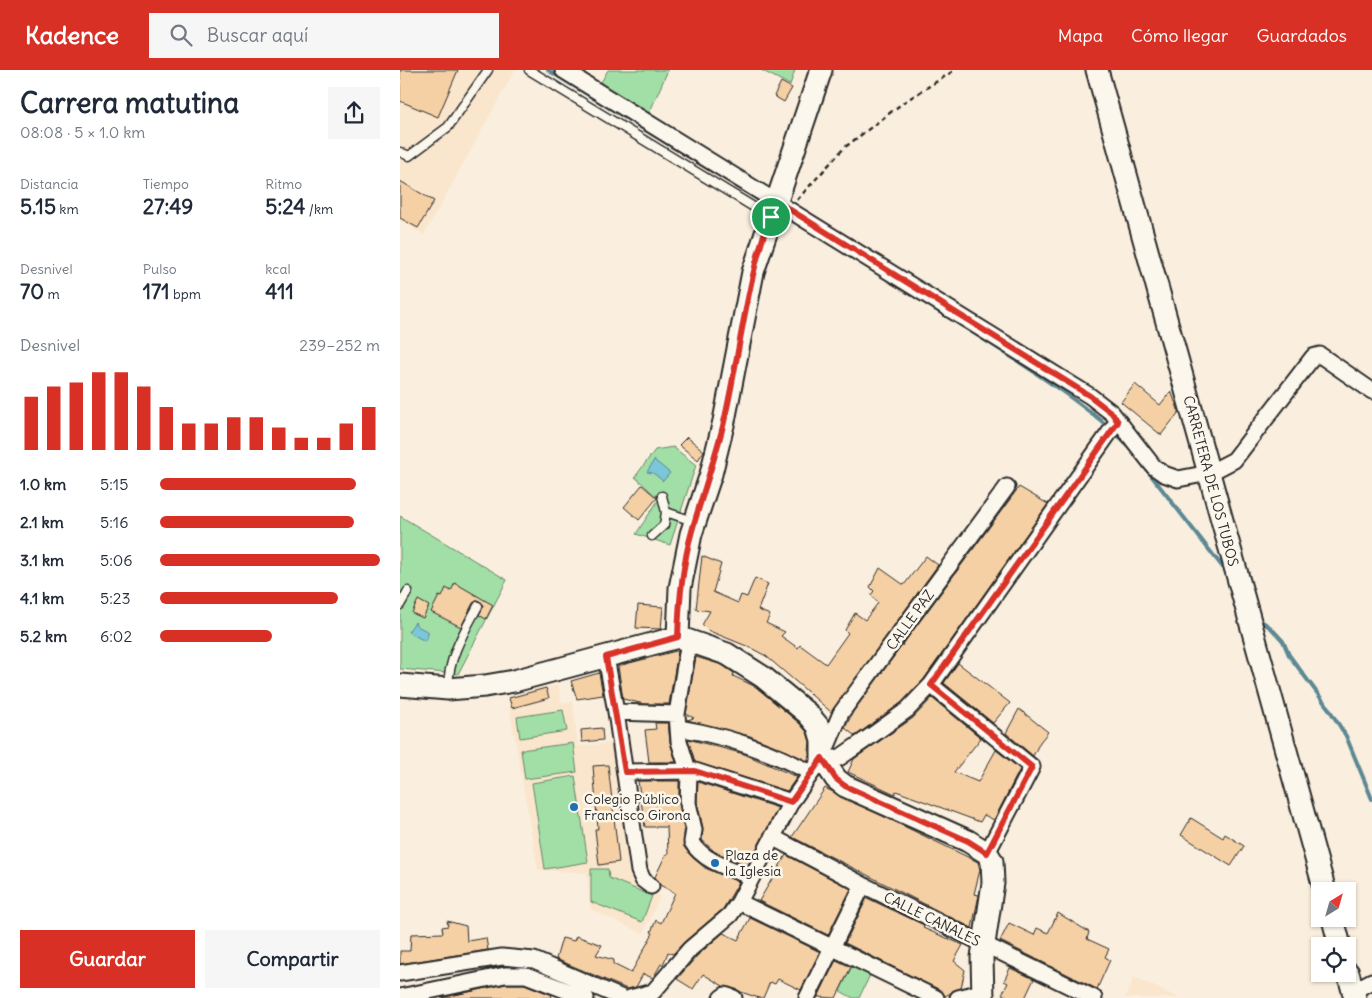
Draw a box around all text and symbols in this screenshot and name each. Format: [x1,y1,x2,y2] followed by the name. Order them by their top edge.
[149,13,499,58] search box
[25,20,119,50] text: Kadence
[167,21,195,49] icon: search
[207,23,308,47] text: Buscar aquí
[1058,24,1103,47] text: Mapa
[1131,24,1228,47] text: Cómo llegar
[1256,24,1347,47] text: Guardados
[20,85,239,121] text: Carrera matutina
[328,87,380,139] button: share
[20,122,145,142] text: 08:08 · 5 × 1.0 km
[20,175,79,193] text: Distancia
[143,175,189,193] text: Tiempo
[265,175,302,193] text: Ritmo
[20,193,56,220] text: 5.15
[143,193,193,220] text: 27:49
[265,193,305,220] text: 5:24
[750,196,792,238] pin
[56,200,79,218] text: km
[305,200,333,218] text: /km
[757,203,785,231] icon: arrive
[20,260,73,278] text: Desnivel
[143,260,177,278] text: Pulso
[265,260,291,278] text: kcal
[20,278,44,305] text: 70
[143,278,170,305] text: 171
[265,278,294,305] text: 411
[44,285,60,303] text: m
[170,285,201,303] text: bpm
[20,335,80,355] text: Desnivel
[299,335,380,355] text: 239–252 m
[1180,394,1243,569] street label: CARRETERA DE LOS TUBOS
[20,474,66,494] text: 1.0 km
[100,474,128,494] text: 5:15
[20,512,64,532] text: 2.1 km
[100,512,128,532] text: 5:16
[20,550,64,570] text: 3.1 km
[100,550,133,570] text: 5:06
[882,586,938,654] street label: CALLE PAZ
[20,588,64,608] text: 4.1 km
[100,588,131,608] text: 5:23
[20,626,67,646] text: 5.2 km
[100,626,132,646] text: 6:02
[584,790,691,824] place label: Colegio Público Francisco Girona
[568,801,580,813] marker: Colegio Público Francisco Girona
[725,846,781,880] place label: Plaza de la Iglesia
[709,857,721,869] marker: Plaza de la Iglesia
[1311,882,1356,928] north arrow
[1311,882,1356,982] map controls
[881,888,983,950] street label: CALLE CANALES
[20,930,195,988] button: Guardar
[205,930,380,988] button: Compartir
[1311,937,1356,982] button: locate

